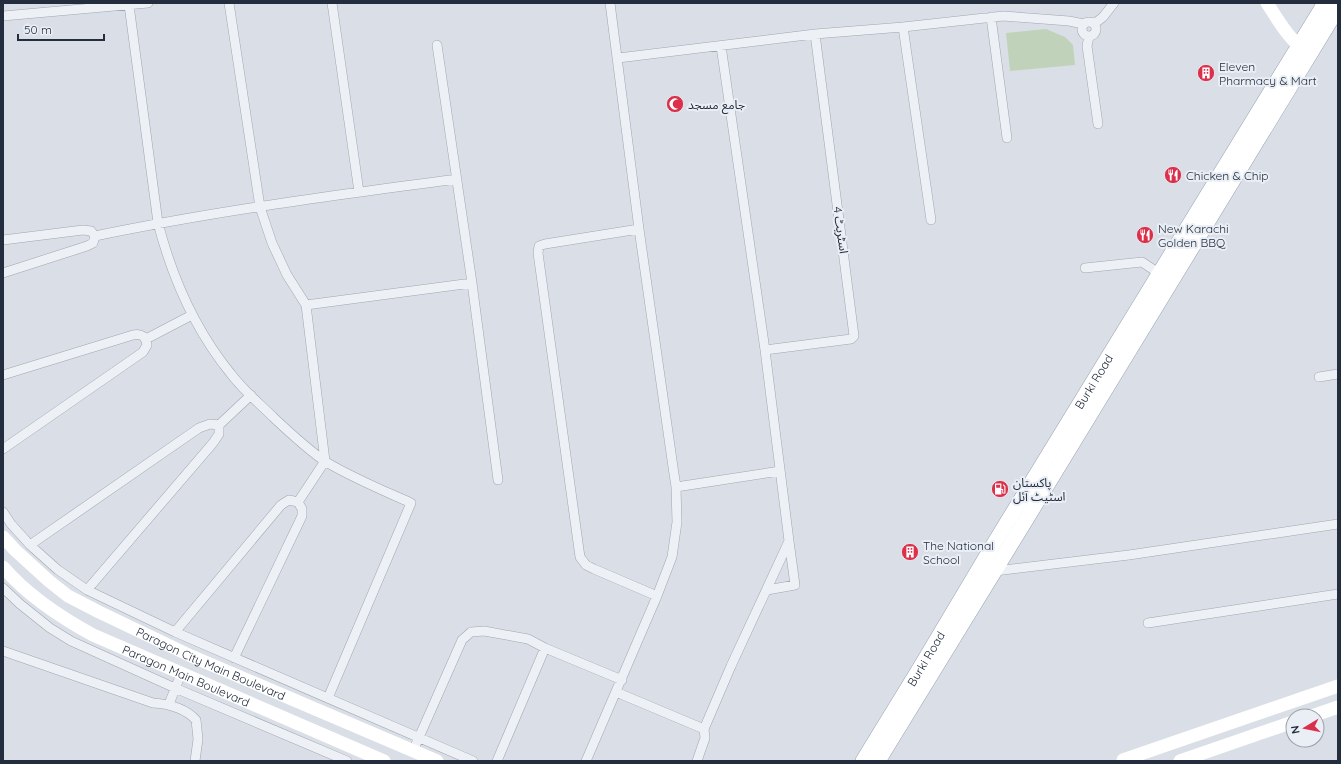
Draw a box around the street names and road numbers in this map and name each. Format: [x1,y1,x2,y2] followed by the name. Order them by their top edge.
[830,205,852,255] street label: اسٹریٹ 4
[1071,351,1116,412] street label: Burki Road
[134,623,288,703] street label: Paragon City Main Boulevard
[903,628,948,689] street label: Burki Road
[120,641,252,710] street label: Paragon Main Boulevard

